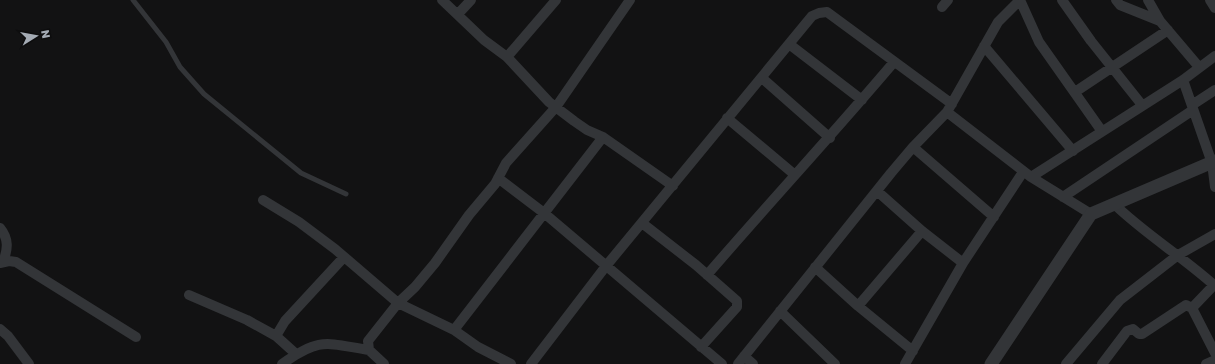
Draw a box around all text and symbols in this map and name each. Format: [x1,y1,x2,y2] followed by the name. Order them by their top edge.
[16,16,56,56] north arrow
[39,29,53,39] text: N

